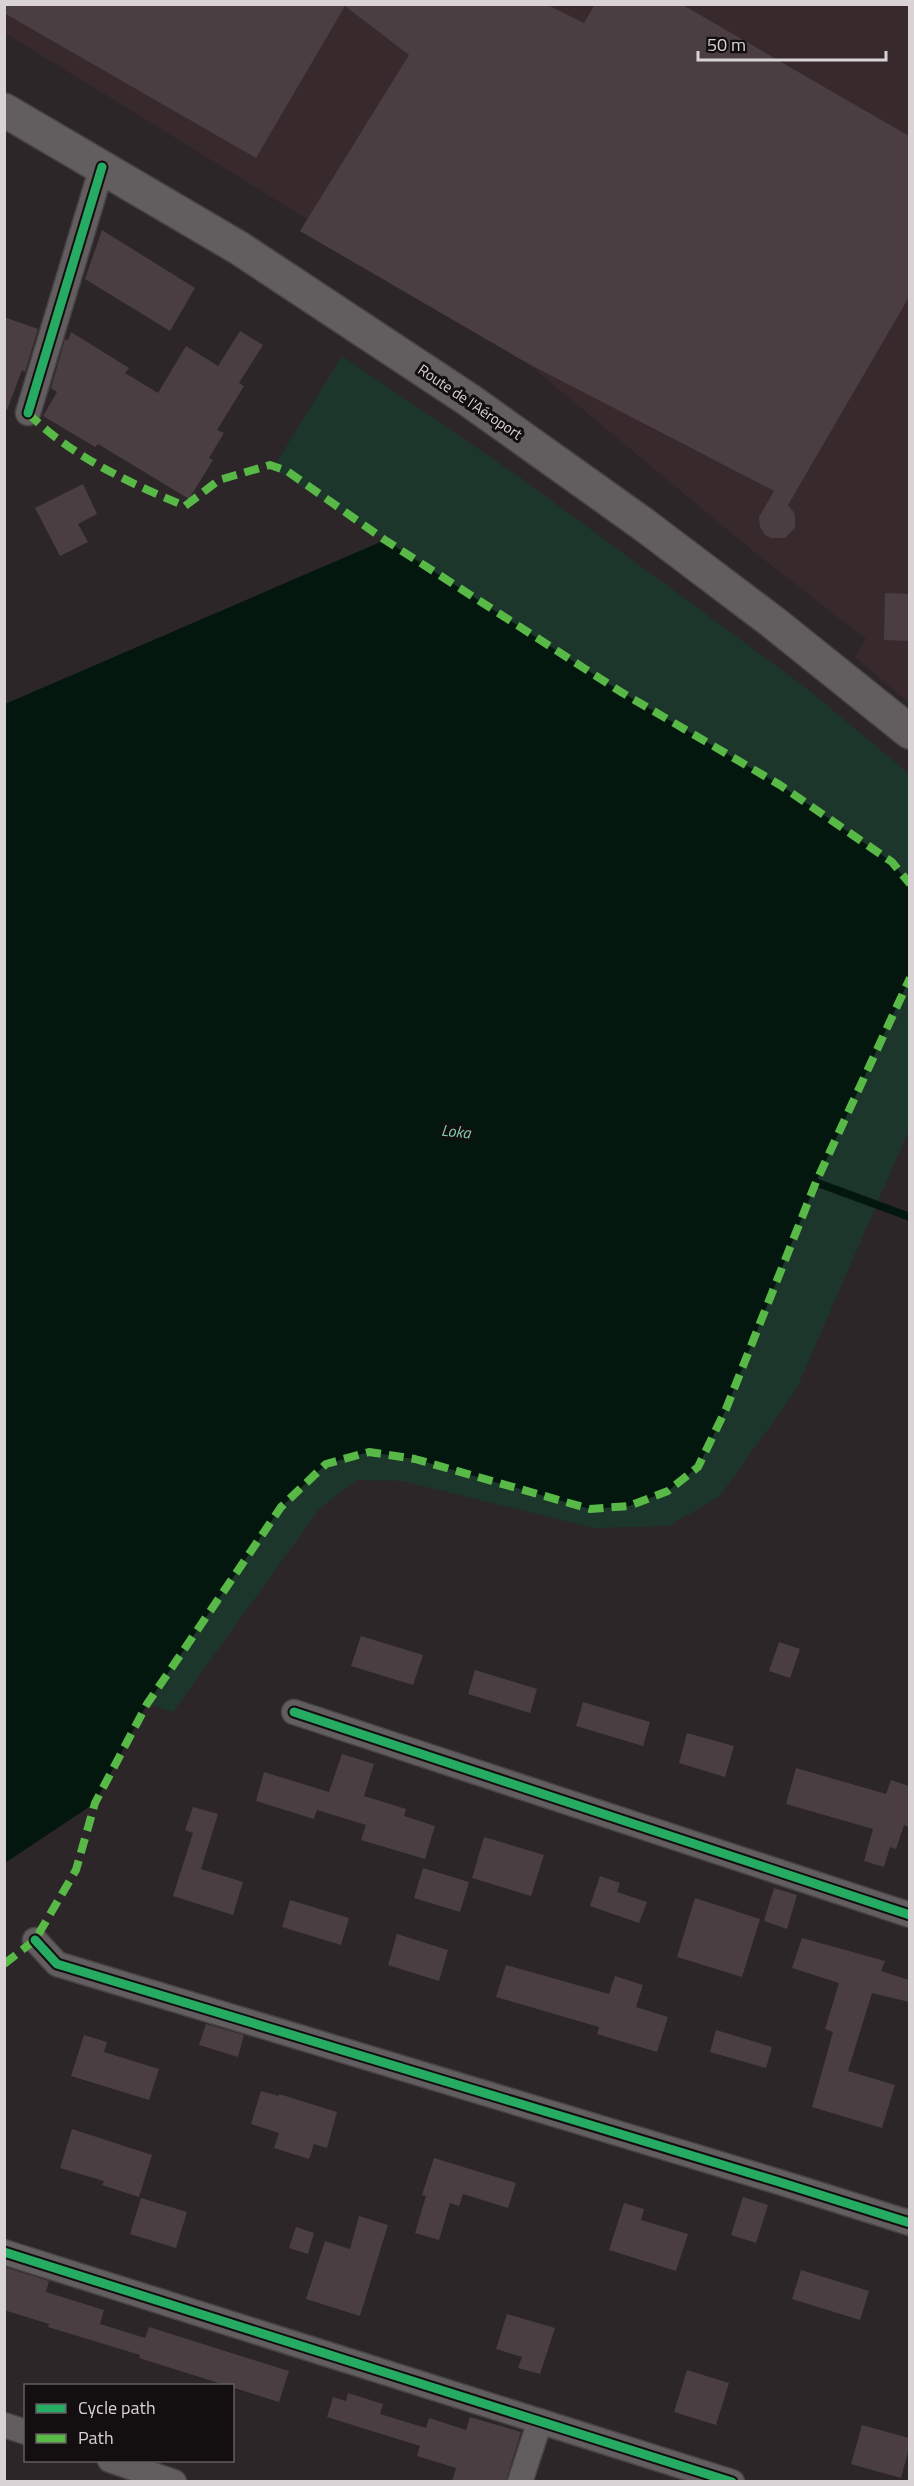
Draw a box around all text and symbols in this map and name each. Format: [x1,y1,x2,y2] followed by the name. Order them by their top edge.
[698,24,886,62] scale bar
[707,31,746,58] text: 50 m
[413,358,528,446] street label: Route de l'Aéroport
[440,1118,473,1145] water label: Loka
[24,2384,234,2462] legend
[78,2394,156,2421] text: Cycle path
[78,2424,114,2451] text: Path

